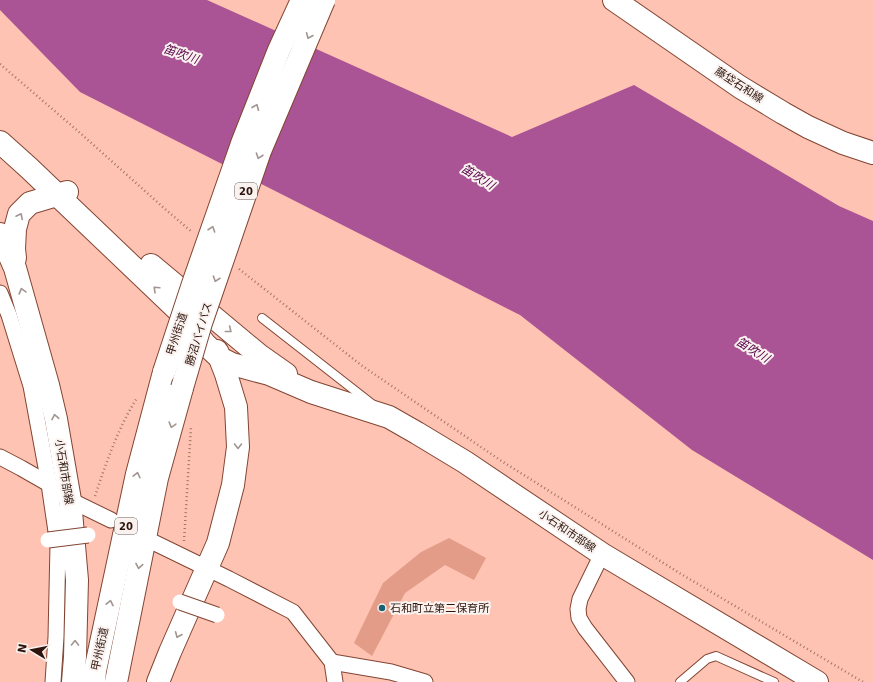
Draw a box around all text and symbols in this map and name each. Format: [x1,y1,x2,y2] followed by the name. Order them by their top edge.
[305,32,313,39] one-way arrow
[162,42,202,67] water label: 笛吹川
[712,65,766,105] street label: 藤垈石和線
[252,104,260,111] one-way arrow
[255,152,263,159] one-way arrow
[459,162,499,194] water label: 笛吹川
[235,183,257,199] road number: 20
[15,213,23,220] one-way arrow
[207,226,215,233] one-way arrow
[213,275,221,282] one-way arrow
[153,286,161,294] one-way arrow
[18,288,27,295] one-way arrow
[183,301,215,367] street label: 勝沼バイパス
[164,311,190,357] street label: 甲州街道
[224,325,232,332] one-way arrow
[734,335,774,367] water label: 笛吹川
[52,414,60,420] one-way arrow
[168,422,177,429] one-way arrow
[52,438,76,506] street label: 小石和市部線
[234,443,242,449] one-way arrow
[132,472,140,479] one-way arrow
[536,507,598,555] street label: 小石和市部線
[115,518,137,534] road number: 20
[136,563,144,569] one-way arrow
[105,599,113,606] one-way arrow
[390,602,490,615] place label: 石和町立第二保育所
[377,603,387,613] marker: 石和町立第二保育所
[89,626,111,672] street label: 甲州街道
[12,630,52,670] north arrow
[174,632,182,639] one-way arrow
[71,640,79,646] one-way arrow
[15,643,30,654] text: N

